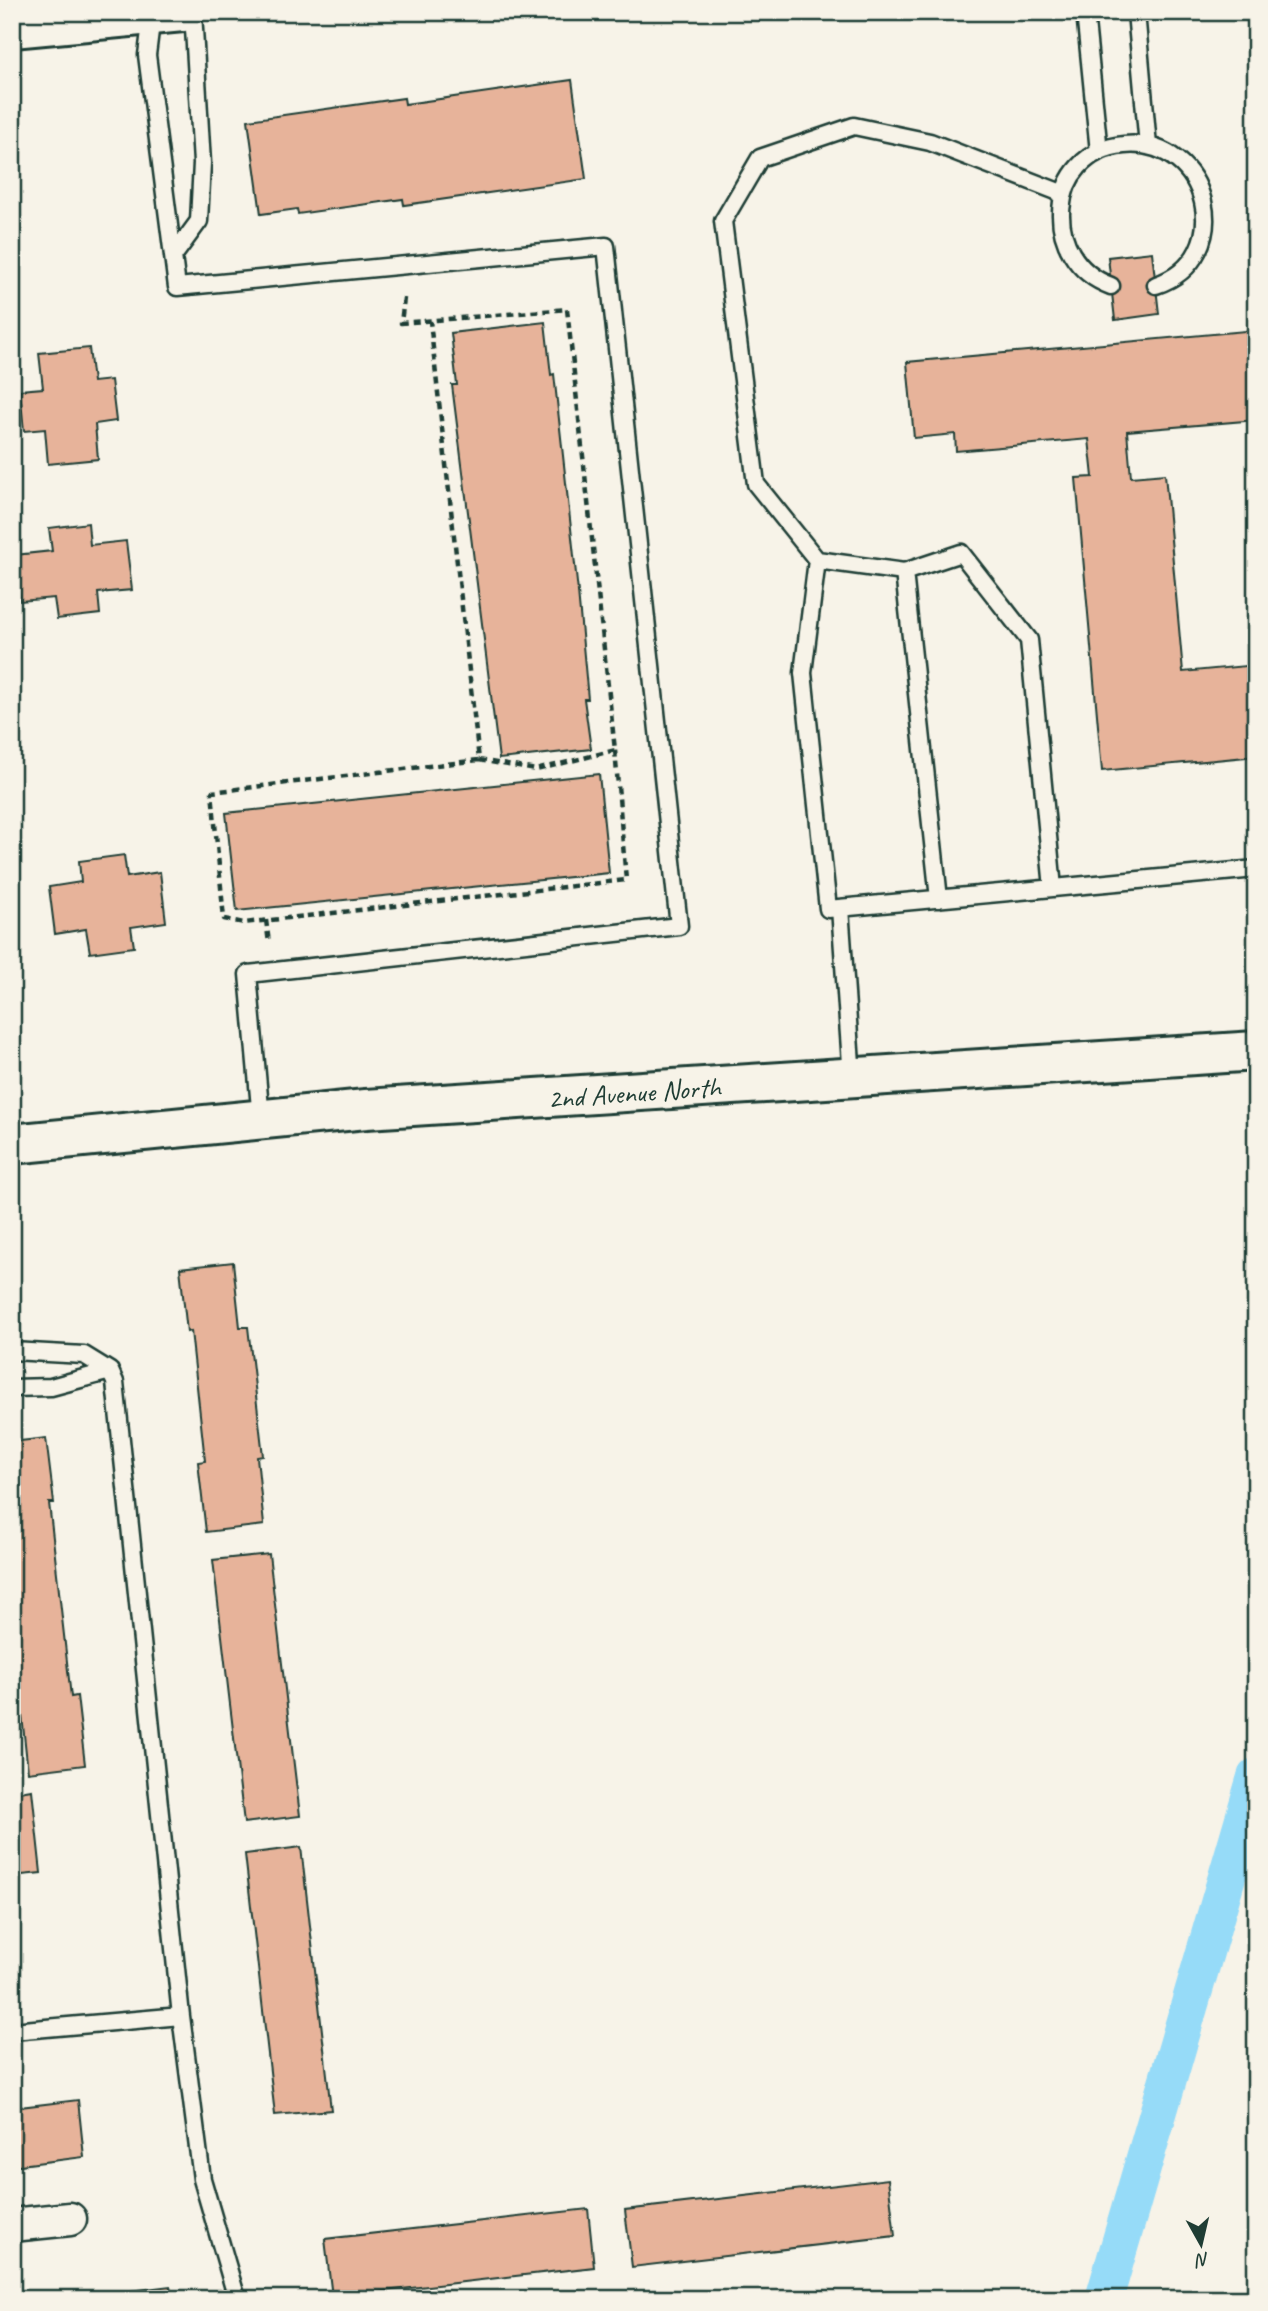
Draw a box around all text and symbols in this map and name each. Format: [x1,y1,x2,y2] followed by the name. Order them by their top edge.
[546,1069,724,1116] street label: 2nd Avenue North
[1166,2210,1236,2280] north arrow
[1193,2247,1211,2273] text: N

